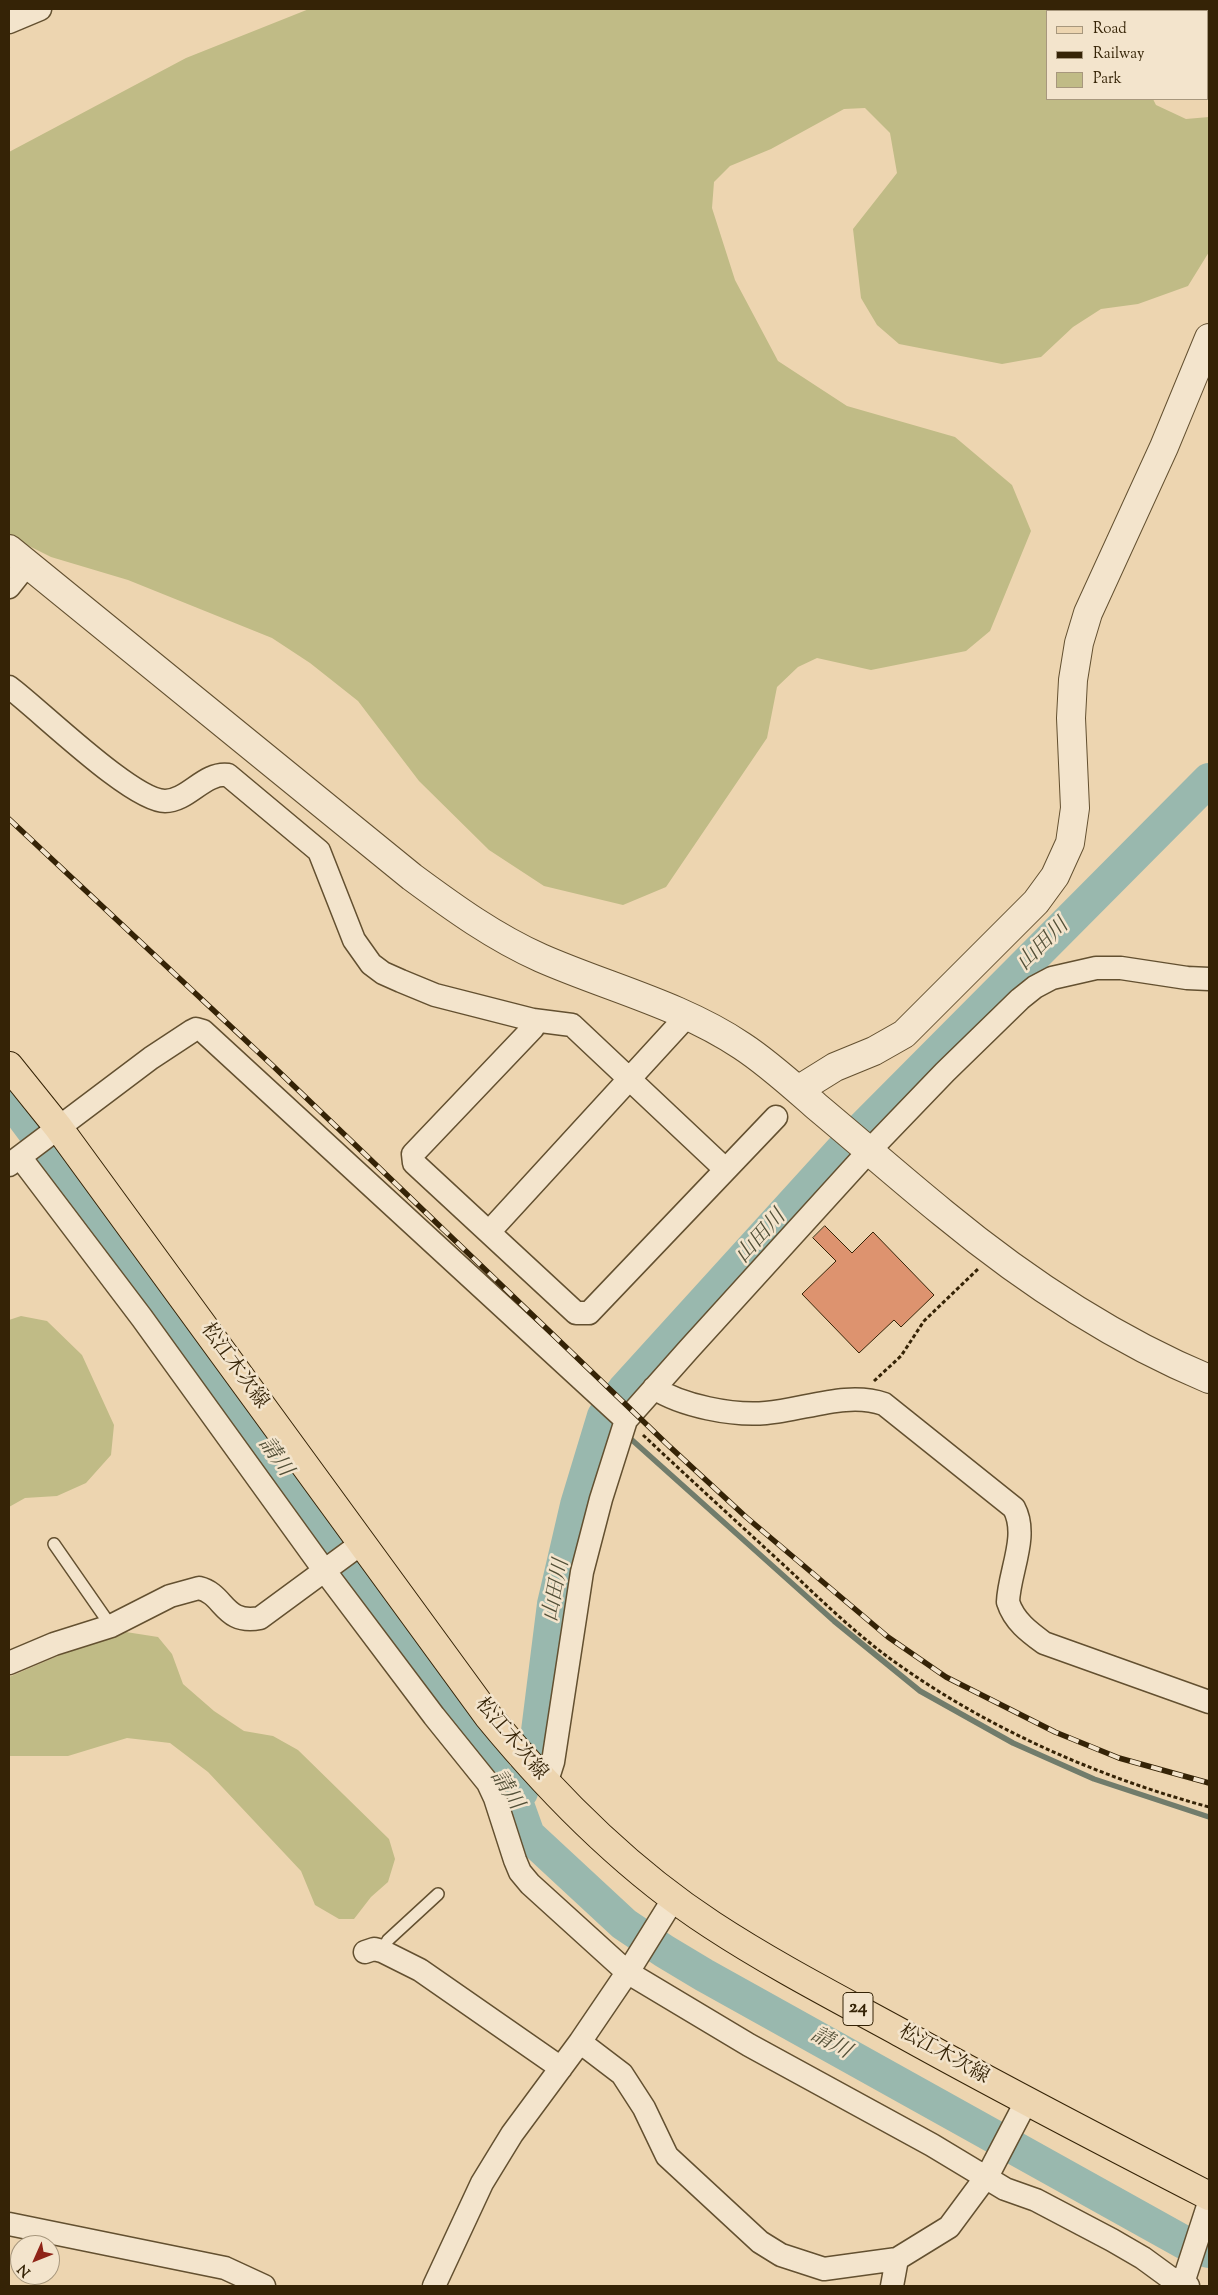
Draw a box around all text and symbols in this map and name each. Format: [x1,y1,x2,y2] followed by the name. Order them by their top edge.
[1046,10,1208,100] legend
[1093,19,1127,40] text: Road
[1093,44,1144,65] text: Railway
[1093,69,1122,90] text: Park
[1013,915,1075,977] water label: 山田川
[732,1206,792,1270] water label: 山田川
[194,1319,272,1415] street label: 松江木次線
[252,1434,296,1482] water label: 請川
[540,1558,576,1624] water label: 山田川
[469,1694,551,1786] street label: 松江木次線
[483,1767,527,1815] water label: 請川
[843,1992,873,2026] road number: 24
[893,2021,993,2091] street label: 松江木次線
[806,2024,854,2066] water label: 請川
[10,2235,60,2285] north arrow
[14,2259,36,2281] text: N

